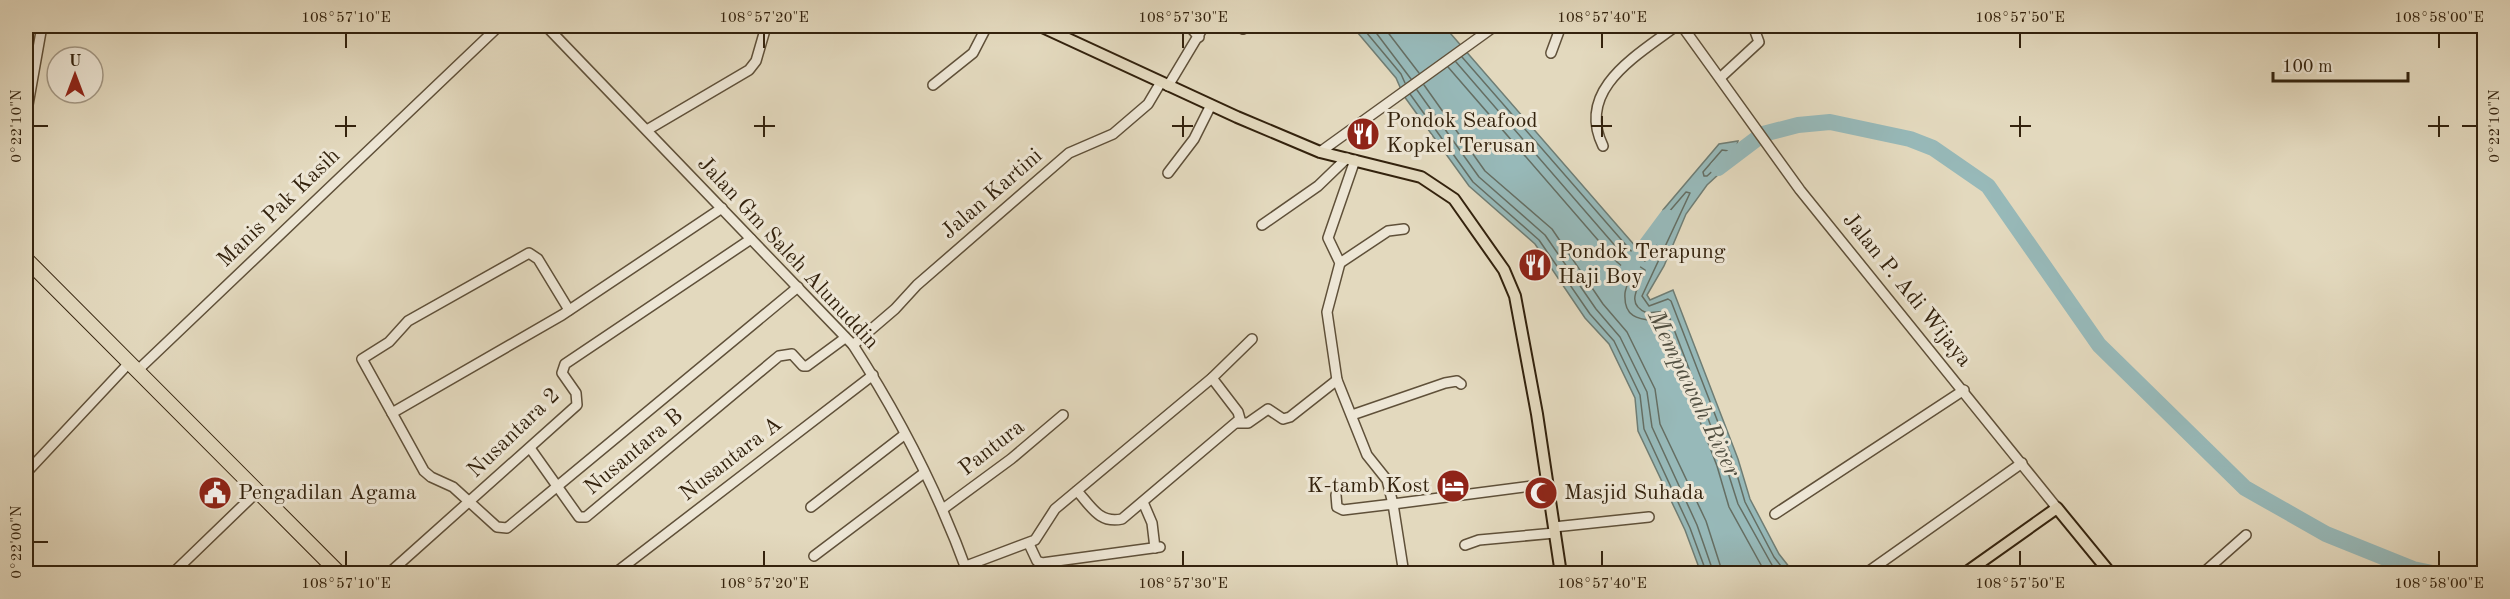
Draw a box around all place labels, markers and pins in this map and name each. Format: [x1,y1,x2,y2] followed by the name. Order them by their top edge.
[1386,110,1538,157] place label: Pondok Seafood Kopkel Terusan
[1345,116,1381,152] restaurant icon: Pondok Seafood Kopkel Terusan
[1558,241,1726,288] place label: Pondok Terapung Haji Boy
[1517,247,1553,283] restaurant icon: Pondok Terapung Haji Boy
[1435,468,1471,504] hotel icon: K-tamb Kost
[197,475,233,511] public building icon: Pengadilan Agama
[1307,475,1430,497] place label: K-tamb Kost
[1523,475,1559,511] mosque icon: Masjid Suhada
[238,482,417,504] place label: Pengadilan Agama
[1564,482,1704,504] place label: Masjid Suhada

